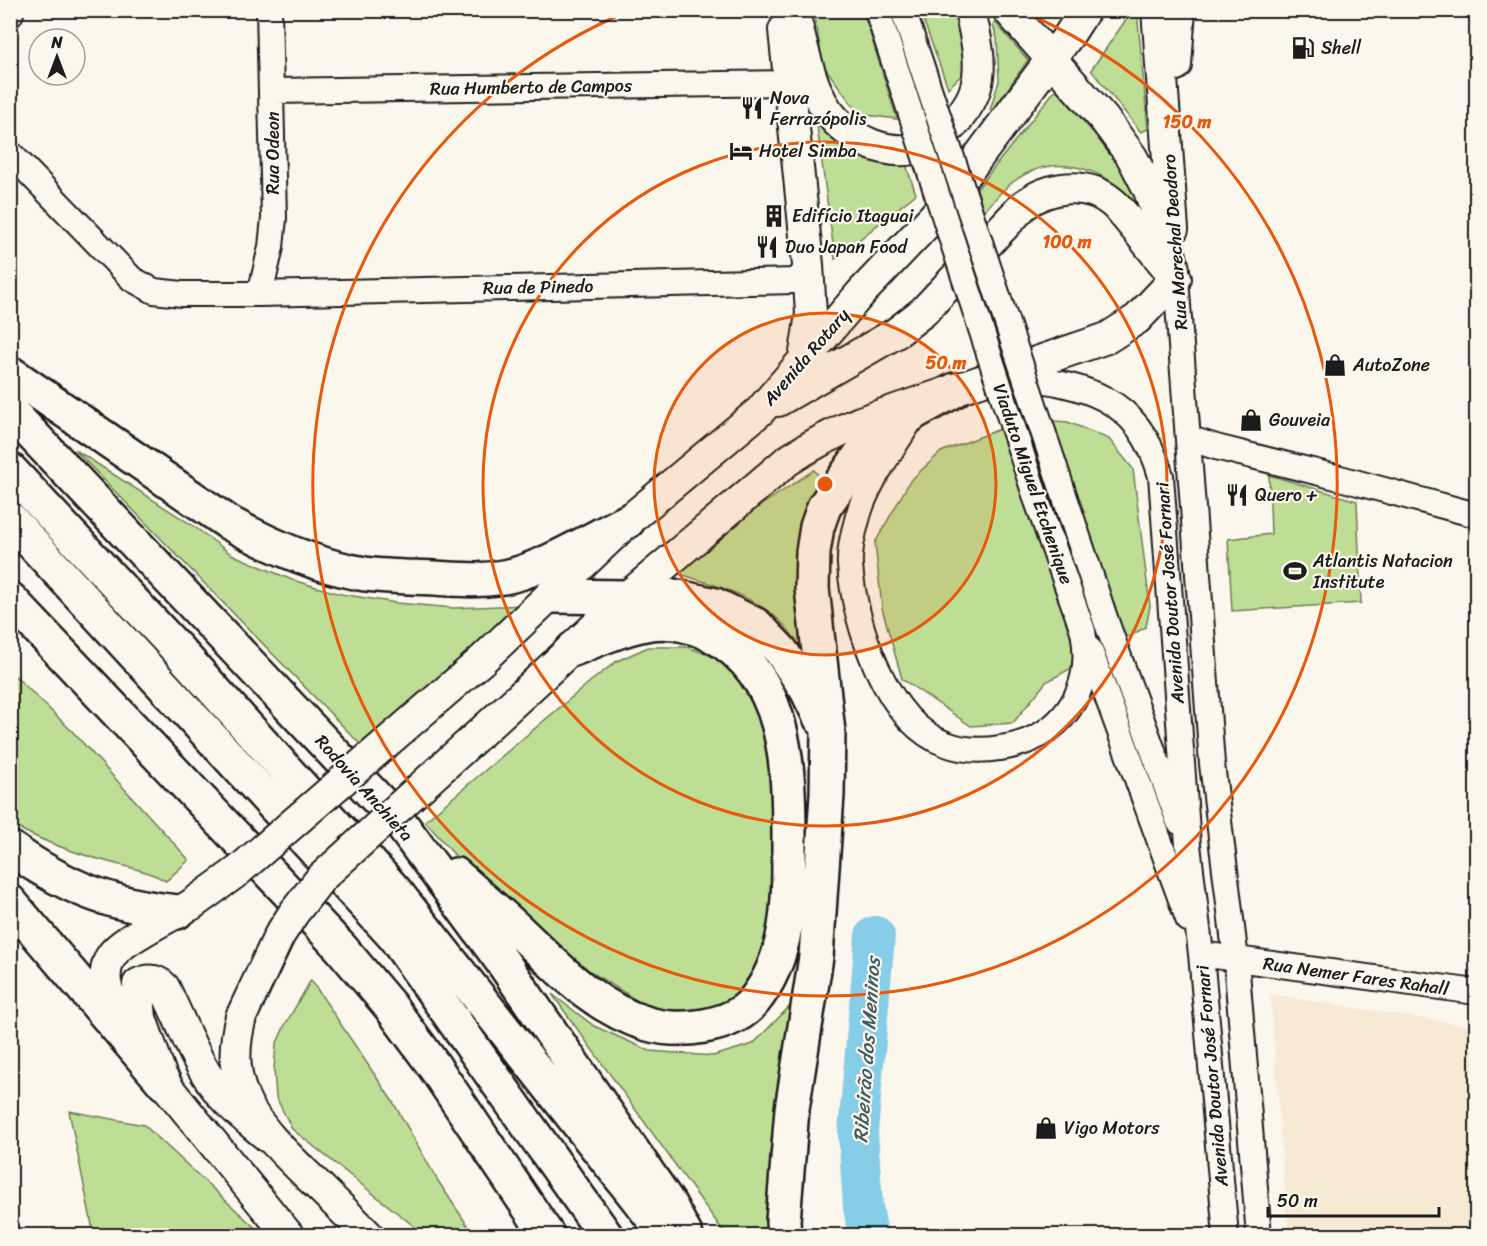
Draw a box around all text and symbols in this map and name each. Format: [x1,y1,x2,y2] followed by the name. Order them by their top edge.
[27,27,87,87] north arrow
[50,28,63,57] text: N
[1321,32,1362,64] place label: Shell
[1290,35,1316,61] fuel station icon: Shell
[430,69,633,105] street label: Rua Humberto de Campos
[770,82,867,135] place label: Nova Ferrazópolis
[739,95,765,121] restaurant icon: Nova Ferrazópolis
[1163,106,1211,138] text: 150 m
[257,111,289,194] street label: Rua Odeon
[759,135,857,167] place label: Hotel Simba
[728,138,754,164] hotel icon: Hotel Simba
[1153,153,1197,331] street label: Rua Marechal Deodoro
[792,200,915,232] place label: Edifício Itaguai
[761,203,787,229] building icon: Edifício Itaguai
[1043,226,1092,258] text: 100 m
[785,231,908,263] place label: Duo Japan Food
[754,234,780,260] restaurant icon: Duo Japan Food
[483,270,594,304] street label: Rua de Pinedo
[754,300,858,414] street label: Avenida Rotary
[926,347,967,379] text: 50 m
[1352,349,1430,381] place label: AutoZone
[1322,352,1348,378] shop icon: AutoZone
[984,379,1082,589] street label: Viaduto Miguel Etchenique
[1269,404,1331,436] place label: Gouveia
[1238,407,1264,433] shop icon: Gouveia
[815,474,835,494] centre of rings
[1255,479,1318,511] place label: Quero +
[1146,480,1194,706] street label: Avenida Doutor José Fornari
[1224,482,1250,508] restaurant icon: Quero +
[1312,545,1453,598] place label: Atlantis Natacion Institute
[1282,558,1308,584] sports icon: Atlantis Natacion Institute
[307,727,421,849] street label: Rodovia Anchieta
[1261,947,1452,1005] street label: Rua Nemer Fares Rahall
[843,953,891,1144] water label: Ribeirão dos Meninos
[1186,963,1238,1189] street label: Avenida Doutor José Fornari
[1064,1112,1160,1144] place label: Vigo Motors
[1033,1115,1059,1141] shop icon: Vigo Motors
[1268,1180,1439,1218] scale bar
[1277,1185,1318,1217] text: 50 m

